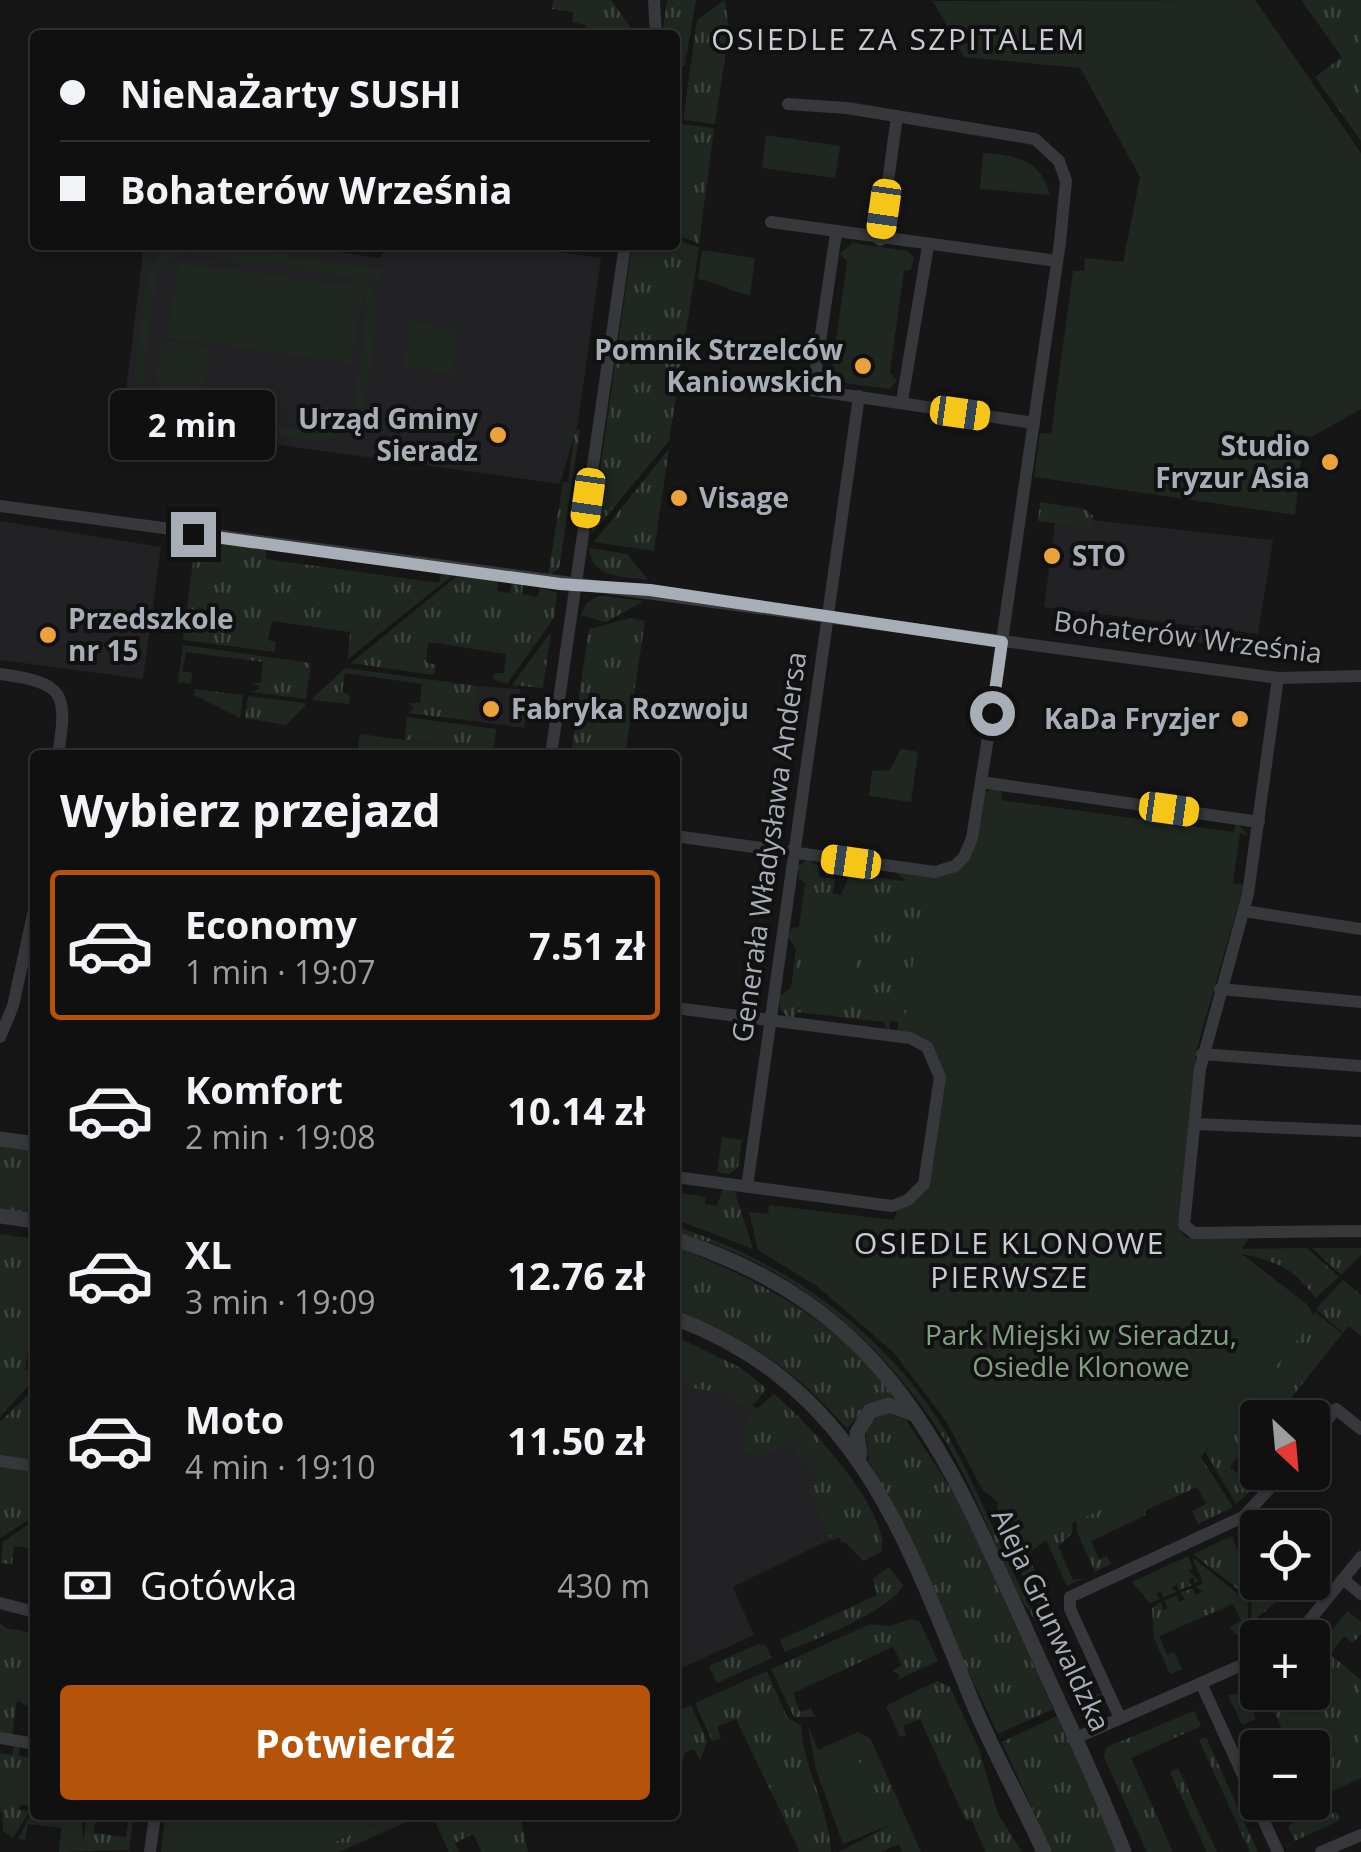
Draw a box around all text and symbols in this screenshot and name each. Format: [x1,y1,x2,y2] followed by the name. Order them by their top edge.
[711,18,1087,59] district label: OSIEDLE ZA SZPITALEM
[120,67,461,119] text: NieNaŻarty SUSHI
[120,163,513,215] text: Bohaterów Września
[865,177,903,241] car
[594,330,843,400] place label: Pomnik Strzelców Kaniowskich
[852,355,874,377] marker: Pomnik Strzelców Kaniowskich
[110,389,276,459] callout: 2 min
[928,394,992,432] car
[298,399,478,469] place label: Urząd Gminy Sieradz
[148,403,237,446] text: 2 min
[487,424,509,446] marker: Urząd Gminy Sieradz
[1155,426,1310,496] place label: Studio Fryzur Asia
[1319,451,1341,473] marker: Studio Fryzur Asia
[569,466,607,530] car
[699,478,789,516] place label: Visage
[668,487,690,509] marker: Visage
[171,512,216,557] route end
[1072,536,1126,574] place label: STO
[1041,545,1063,567] marker: STO
[68,599,234,669] place label: Przedszkole nr 15
[1052,601,1324,671] street label: Bohaterów Września
[37,624,59,646] marker: Przedszkole nr 15
[722,649,814,1045] street label: Generała Władysława Andersa
[511,689,749,727] place label: Fabryka Rozwoju
[970,691,1015,736] route start
[480,698,502,720] marker: Fabryka Rozwoju
[1044,699,1220,737] place label: KaDa Fryzjer
[1229,708,1251,730] marker: KaDa Fryzjer
[60,779,441,840] text: Wybierz przejazd
[1137,790,1201,828] car
[819,843,883,881] car
[185,898,357,950] text: Economy
[65,900,155,990] icon: car
[529,919,645,971] text: 7.51 zł
[185,950,376,993] text: 1 min · 19:07
[185,1063,343,1115] text: Komfort
[65,1065,155,1155] icon: car
[507,1084,645,1136] text: 10.14 zł
[185,1115,376,1158] text: 2 min · 19:08
[854,1222,1166,1297] district label: OSIEDLE KLONOWE PIERWSZE
[185,1228,232,1280] text: XL
[65,1230,155,1320] icon: car
[507,1249,645,1301] text: 12.76 zł
[185,1280,376,1323] text: 3 min · 19:09
[925,1315,1237,1385] park label: Park Miejski w Sieradzu, Osiedle Klonowe
[185,1393,284,1445] text: Moto
[65,1395,155,1485] icon: car
[1240,1400,1330,1490] north arrow
[1240,1400,1330,1820] map controls
[507,1414,645,1466] text: 11.50 zł
[185,1445,376,1488] text: 4 min · 19:10
[984,1502,1120,1737] street label: Aleja Grunwaldzka
[1240,1510,1330,1600] button: locate
[60,1558,115,1613] icon: cash
[140,1559,297,1611] text: Gotówka
[557,1564,650,1607] text: 430 m
[1240,1620,1330,1710] button: +
[60,1685,650,1800] button: Potwierdź
[1240,1730,1330,1820] button: −

